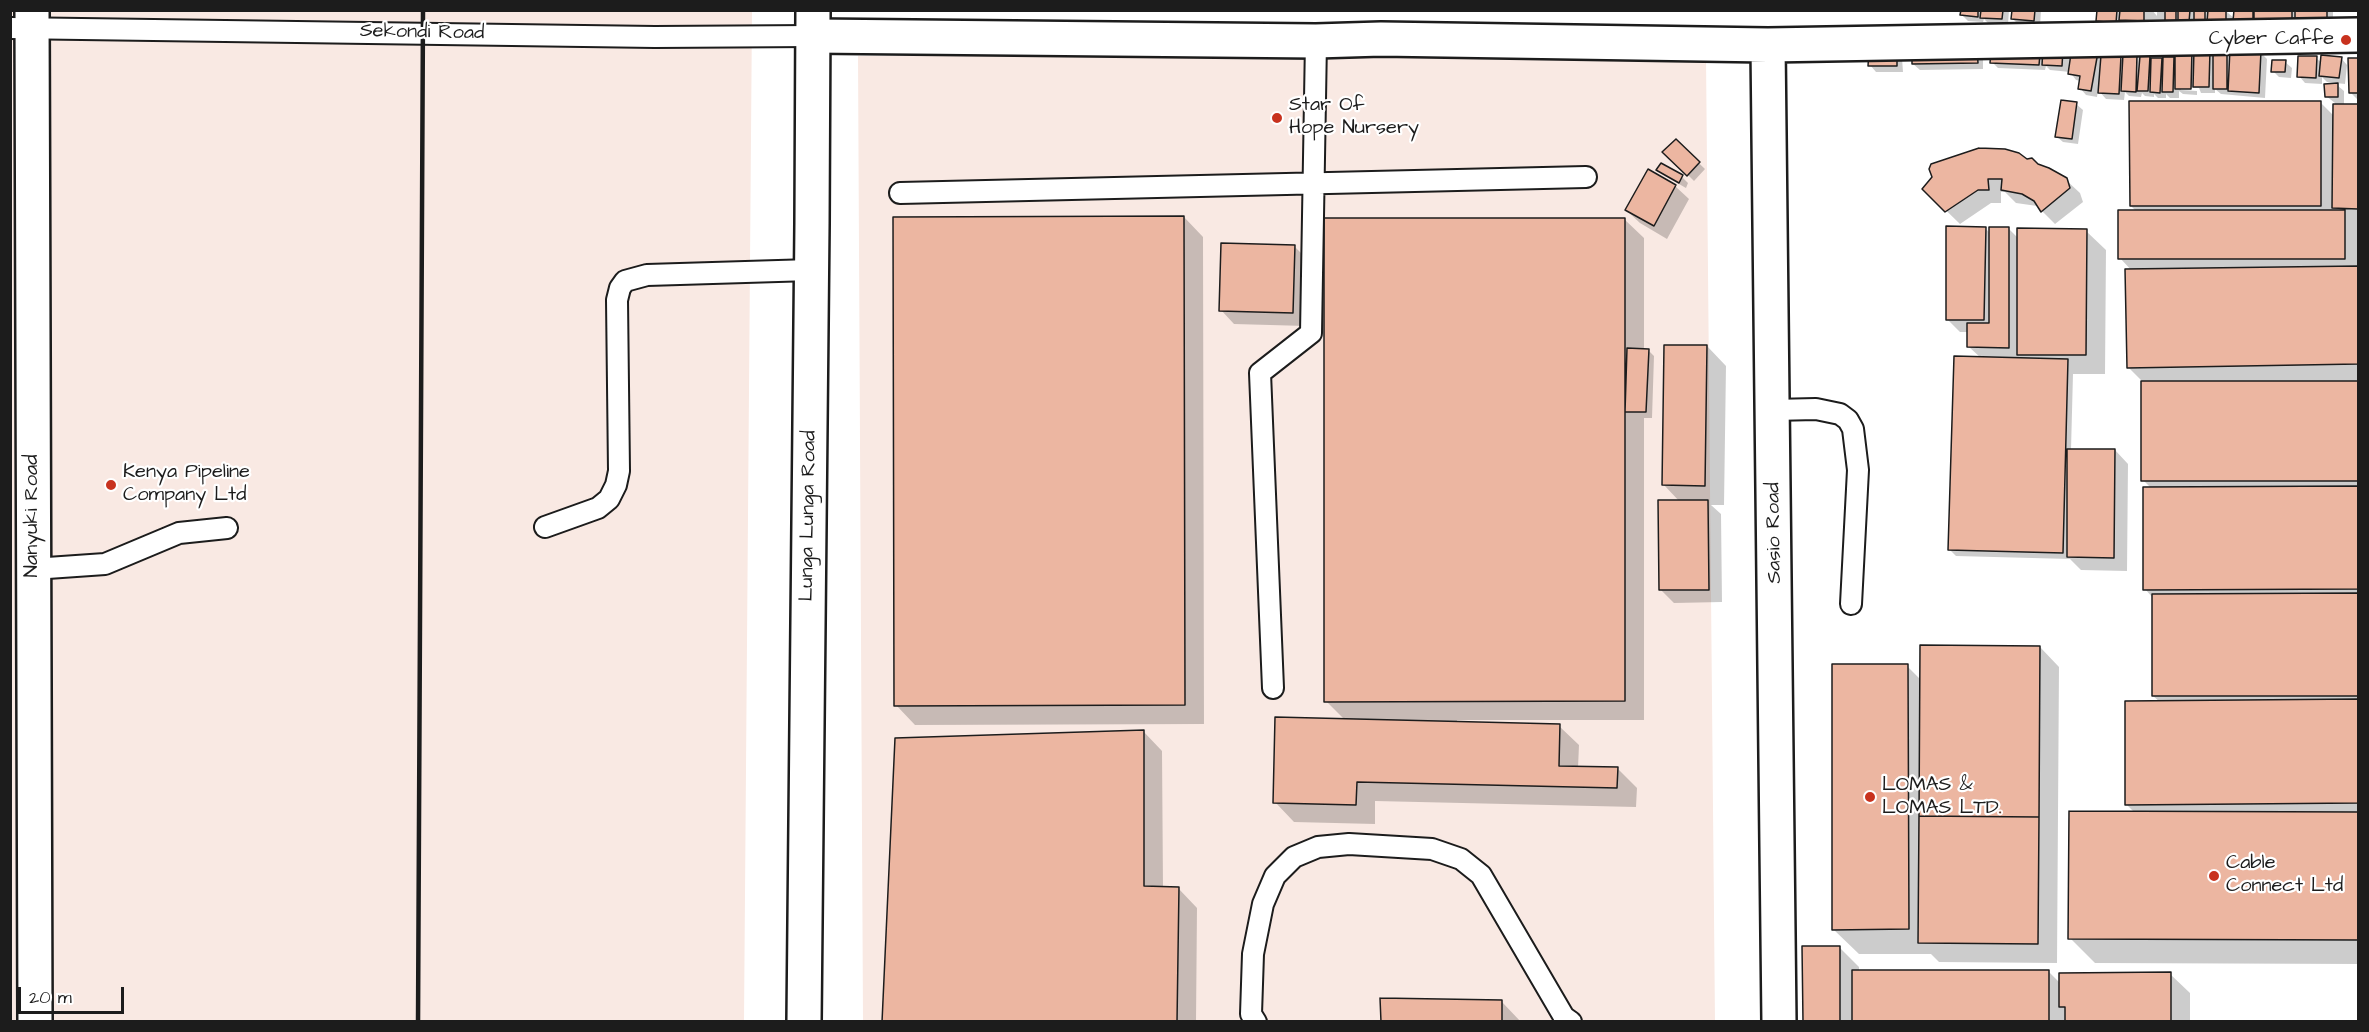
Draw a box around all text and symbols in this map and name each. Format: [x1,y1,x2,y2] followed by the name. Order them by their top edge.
[360,20,484,46] street label: Sekondi Road
[2209,28,2334,52] place label: Cyber Caffe
[2339,33,2353,47] marker: Cyber Caffe
[1289,94,1419,141] place label: Star Of Hope Nursery
[1270,111,1284,125] marker: Star Of Hope Nursery
[796,430,822,602] street label: Lunga Lunga Road
[21,454,45,578] street label: Nanyuki Road
[123,461,250,508] place label: Kenya Pipeline Company Ltd
[104,478,118,492] marker: Kenya Pipeline Company Ltd
[1762,482,1788,584] street label: Sasio Road
[1882,774,2002,821] place label: LOMAS & LOMAS LTD.
[1863,790,1877,804] marker: LOMAS & LOMAS LTD.
[2226,852,2343,899] place label: Cable Connect Ltd
[2207,869,2221,883] marker: Cable Connect Ltd
[21,975,128,1013] scale bar
[29,985,72,1010] text: 20 m

